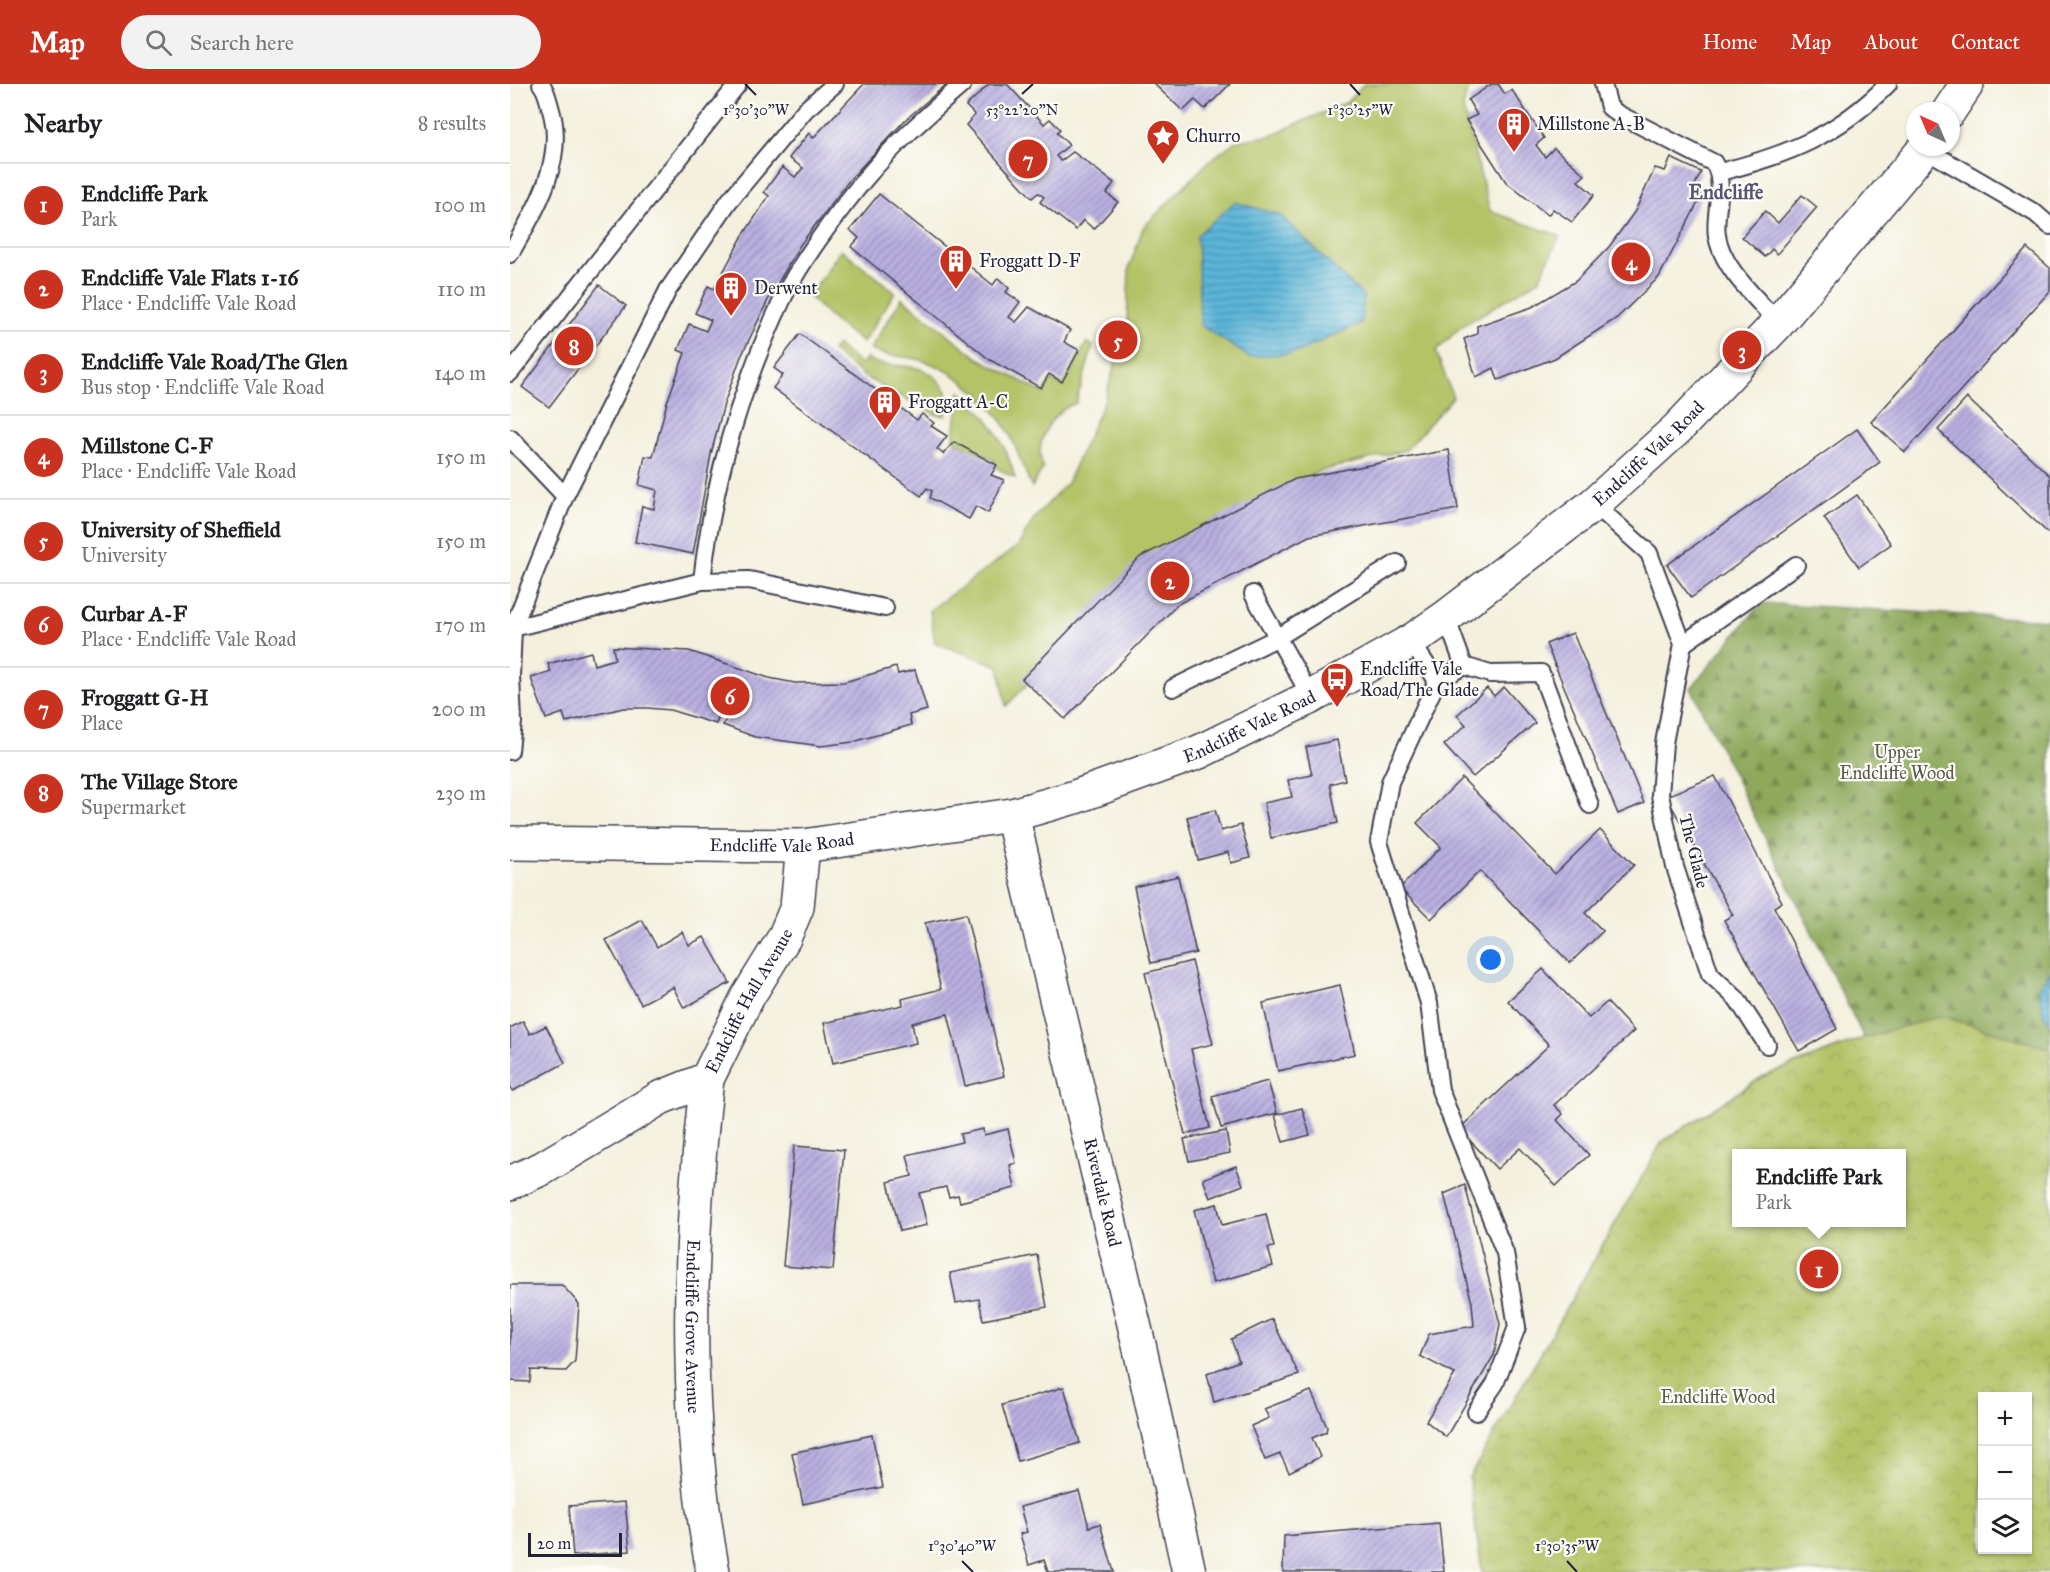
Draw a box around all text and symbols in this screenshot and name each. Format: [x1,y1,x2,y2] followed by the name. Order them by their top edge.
[121,15,541,69] search box
[30,25,85,60] text: Map
[142,26,175,59] icon: search
[190,29,294,56] text: Search here
[1702,29,1757,55] text: Home
[1790,29,1831,55] text: Map
[1864,29,1918,55] text: About
[1951,29,2020,55] text: Contact
[723,101,790,119] text: 1°30'30"W
[986,101,1059,119] text: 53°22'20"N
[1327,101,1393,119] text: 1°30'25"W
[1906,102,1960,156] north arrow
[1496,106,1532,153] building icon: Millstone A-B
[24,107,102,139] text: Nearby
[418,111,486,135] text: 8 results
[1537,113,1645,135] place label: Millstone A-B
[1145,118,1181,165] place icon: Churro
[1186,125,1240,147] place label: Churro
[1008,136,1048,182] pin: 7
[81,180,208,207] text: Endcliffe Park
[1689,180,1764,204] district label: Endcliffe
[40,193,47,217] text: 1
[434,193,486,217] text: 100 m
[81,207,117,231] text: Park
[1612,240,1650,285] pin: 4
[938,243,974,290] building icon: Froggatt D-F
[979,250,1081,273] place label: Froggatt D-F
[81,264,299,291] text: Endcliffe Vale Flats 1-16
[713,270,749,317] building icon: Derwent
[39,277,48,301] text: 2
[438,277,486,301] text: 110 m
[754,277,818,299] place label: Derwent
[81,291,297,315] text: Place · Endcliffe Vale Road
[1098,318,1138,362] pin: 5
[554,324,594,368] pin: 8
[1722,328,1762,372] pin: 3
[81,348,348,375] text: Endcliffe Vale Road/The Glen
[40,361,48,385] text: 3
[434,361,486,385] text: 140 m
[81,375,325,399] text: Bus stop · Endcliffe Vale Road
[867,384,903,431] building icon: Froggatt A-C
[908,391,1008,414] place label: Froggatt A-C
[1588,396,1709,511] street label: Endcliffe Vale Road
[81,432,213,459] text: Millstone C-F
[38,445,49,469] text: 4
[436,445,486,469] text: 150 m
[81,459,297,483] text: Place · Endcliffe Vale Road
[81,516,281,543] text: University of Sheffield
[39,529,48,553] text: 5
[436,529,486,553] text: 150 m
[81,543,167,567] text: University
[1150,558,1190,604] pin: 2
[81,600,187,627] text: Curbar A-F
[38,613,49,637] text: 6
[435,613,486,637] text: 170 m
[81,627,297,651] text: Place · Endcliffe Vale Road
[1360,658,1479,701] place label: Endcliffe Vale Road/The Glade
[1319,661,1355,708] bus stop icon: Endcliffe Vale Road/The Glade
[710,674,750,718] pin: 6
[81,684,209,711] text: Froggatt G-H
[1180,685,1319,768] street label: Endcliffe Vale Road
[38,697,49,721] text: 7
[432,697,486,721] text: 200 m
[81,711,123,735] text: Place
[1839,741,1955,784] park label: Upper Endcliffe Wood
[81,768,238,795] text: The Village Store
[38,781,49,805] text: 8
[435,781,486,805] text: 230 m
[81,795,186,819] text: Supermarket
[1674,812,1714,890] street label: The Glade
[710,828,855,857] street label: Endcliffe Vale Road
[701,925,798,1077] street label: Endcliffe Hall Avenue
[1476,945,1505,974] your location
[1079,1136,1126,1249] street label: Riverdale Road
[1732,1149,1906,1227] popup
[1756,1163,1882,1190] text: Endcliffe Park
[1756,1190,1792,1214] text: Park
[681,1239,705,1414] street label: Endcliffe Grove Avenue
[1800,1246,1838,1292] pin: 1
[1660,1386,1776,1408] park label: Endcliffe Wood
[1978,1392,2032,1554] map controls
[1978,1392,2032,1446] button: +
[1978,1446,2032,1500] button: −
[1978,1500,2032,1554] button: layers
[528,1530,622,1558] scale bar
[537,1534,571,1553] text: 20 m
[928,1537,997,1555] text: 1°30'40"W
[1535,1537,1600,1555] text: 1°30'35"W

